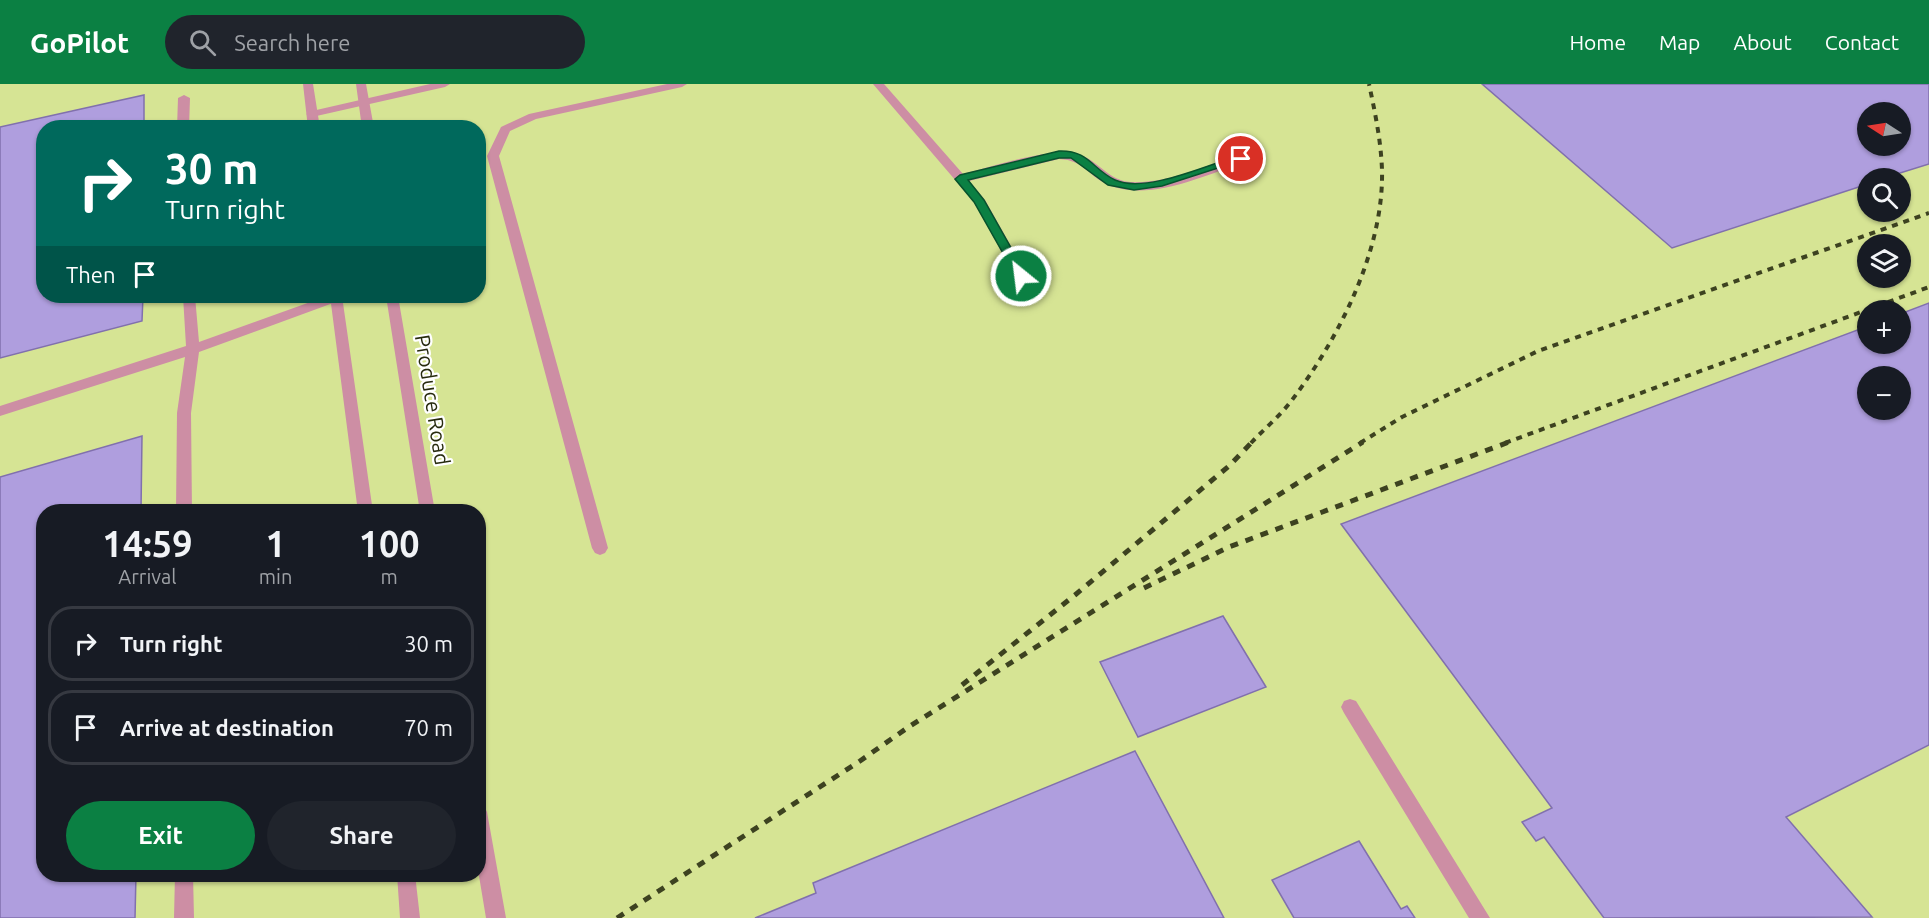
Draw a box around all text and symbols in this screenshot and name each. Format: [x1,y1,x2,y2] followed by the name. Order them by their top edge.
[165,15,585,69] search box
[186,26,219,59] icon: search
[30,27,129,58] text: GoPilot
[234,30,350,55] text: Search here
[1569,30,1626,54] text: Home
[1659,30,1700,54] text: Map
[1733,30,1792,54] text: About
[1825,30,1899,54] text: Contact
[1857,102,1911,156] north arrow
[1857,102,1911,420] map controls
[1215,133,1266,184] pin
[1224,142,1257,175] icon: arrive
[66,144,144,222] icon: right
[165,145,259,192] text: 30 m
[1857,168,1911,222] button: search
[165,194,285,224] text: Turn right
[1857,234,1911,288] button: layers
[989,244,1053,308] position arrow
[128,258,161,291] icon: arrive
[66,262,116,287] text: Then
[1857,300,1911,354] button: +
[411,333,455,467] street label: Produce Road
[1857,366,1911,420] button: −
[102,523,192,564] text: 14:59
[265,523,286,564] text: 1
[359,523,420,564] text: 100
[118,565,177,588] text: Arrival
[259,565,292,588] text: min
[381,565,398,588] text: m
[69,627,102,660] icon: right
[120,631,222,656] text: Turn right
[404,631,453,656] text: 30 m
[69,711,102,744] icon: arrive
[120,715,334,740] text: Arrive at destination
[404,715,453,740] text: 70 m
[66,801,255,870] button: Exit
[267,801,456,870] button: Share

